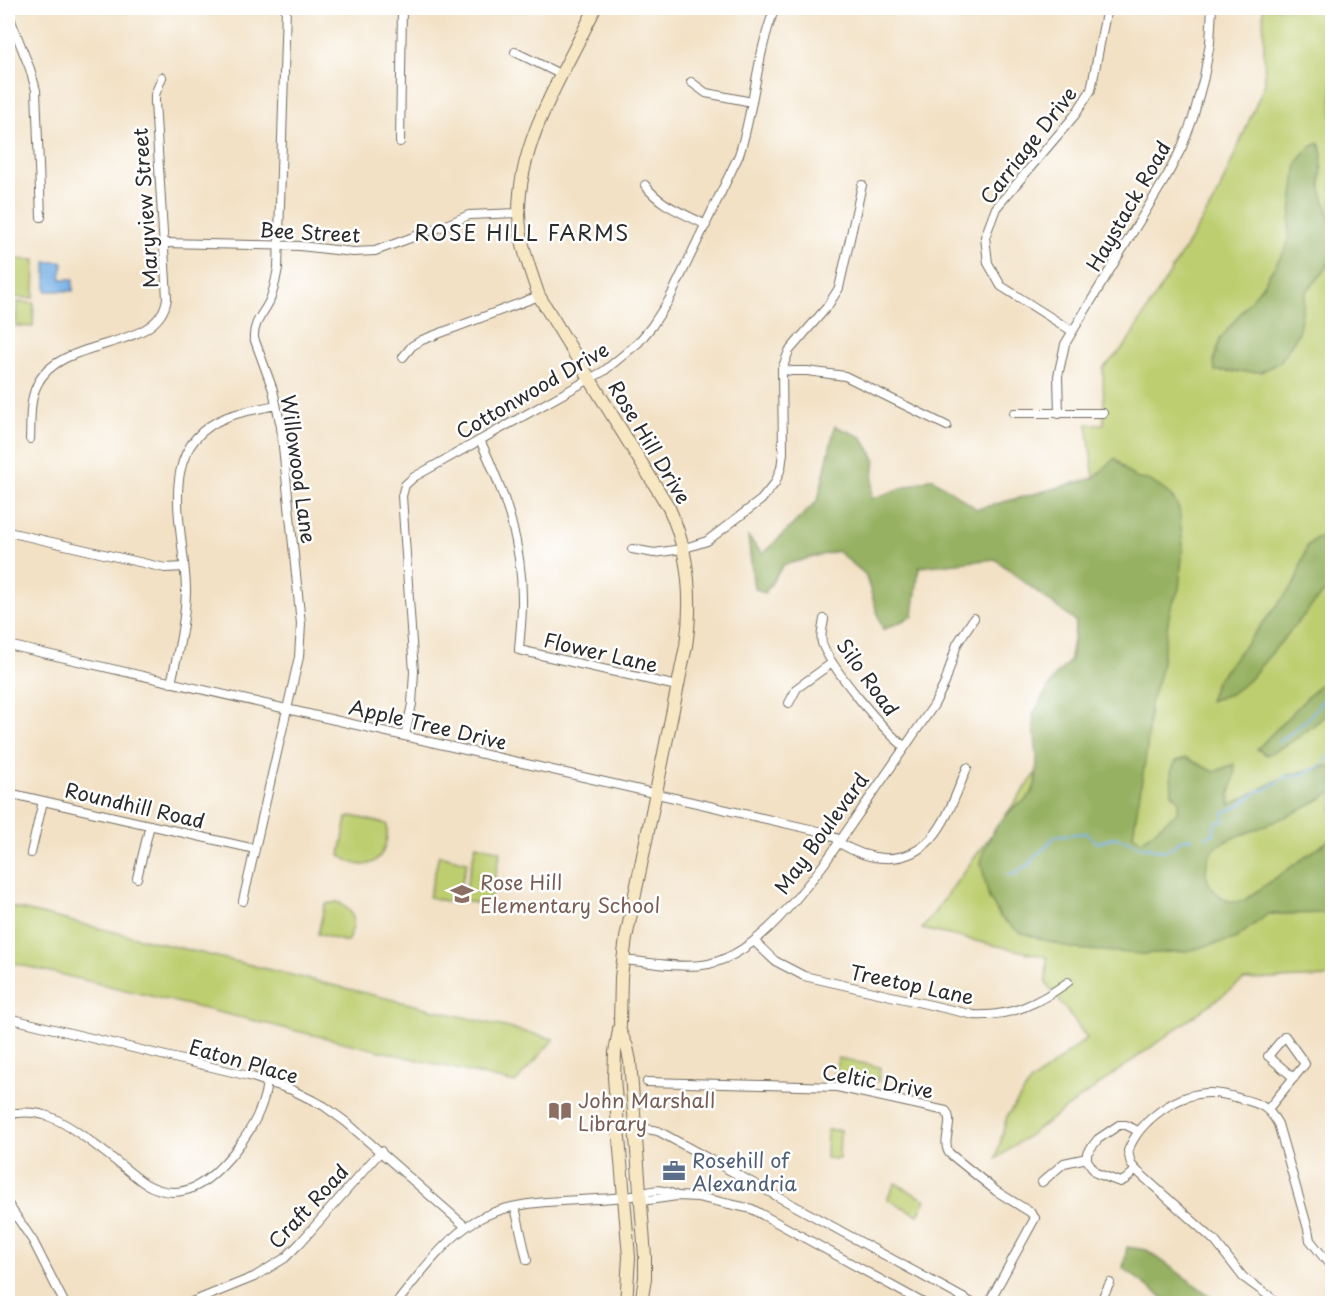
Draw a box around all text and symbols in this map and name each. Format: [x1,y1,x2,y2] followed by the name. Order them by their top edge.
[972,80,1084,210] street label: Carriage Drive
[124,127,166,289] street label: Maryview Street
[1078,135,1178,277] street label: Haystack Road
[259,214,361,250] street label: Bee Street
[414,216,630,248] district label: ROSE HILL FARMS
[450,334,614,446] street label: Cottonwood Drive
[601,374,699,510] street label: Rose Hill Drive
[274,393,324,545] street label: Willowood Lane
[541,624,661,680] street label: Flower Lane
[829,632,907,722] street label: Silo Road
[346,691,510,757] street label: Apple Tree Drive
[767,766,875,900] street label: May Boulevard
[62,774,208,836] street label: Roundhill Road
[480,867,660,920] place label: Rose Hill Elementary School
[449,881,475,907] school or university icon: Rose Hill Elementary School
[847,956,977,1012] street label: Treetop Lane
[186,1031,302,1091] street label: Eaton Place
[820,1056,936,1106] street label: Celtic Drive
[578,1085,715,1138] place label: John Marshall Library
[547,1098,573,1124] library icon: John Marshall Library
[692,1145,797,1198] place label: Rosehill of Alexandria
[261,1157,355,1255] street label: Craft Road
[661,1158,687,1184] office icon: Rosehill of Alexandria

